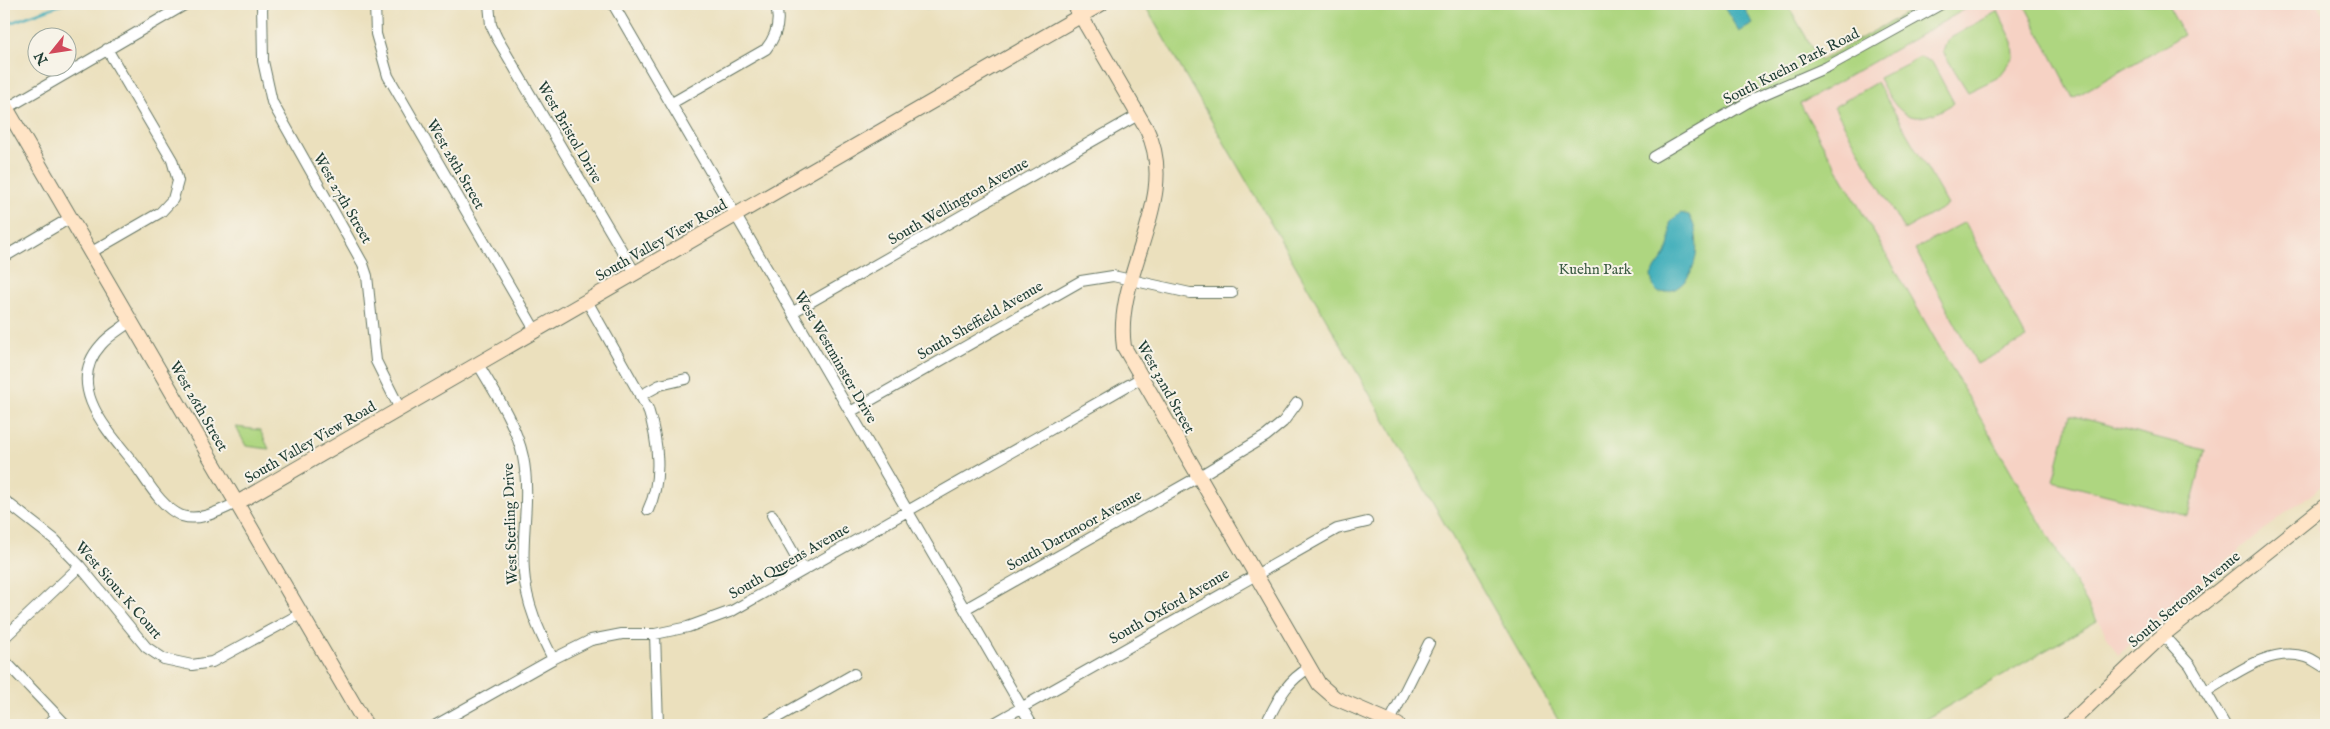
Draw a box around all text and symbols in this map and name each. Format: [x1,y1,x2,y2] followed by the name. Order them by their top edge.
[1720,23,1863,109] street label: South Kuehn Park Road
[28,28,78,78] north arrow
[31,48,53,69] text: N
[533,78,606,187] street label: West Bristol Drive
[422,116,489,213] street label: West 28th Street
[309,149,376,247] street label: West 27th Street
[885,153,1032,249] street label: South Wellington Avenue
[592,195,731,286] street label: South Valley View Road
[1558,260,1633,279] park label: Kuehn Park
[914,277,1047,364] street label: South Sheffield Avenue
[790,288,881,427] street label: West Westminster Drive
[1132,337,1199,437] street label: West 32nd Street
[165,358,232,455] street label: West 26th Street
[241,397,380,488] street label: South Valley View Road
[499,463,522,585] street label: West Sterling Drive
[1003,485,1145,575] street label: South Dartmoor Avenue
[726,519,853,604] street label: South Queens Avenue
[71,538,166,643] street label: West Sioux K Court
[2124,547,2244,652] street label: South Sertoma Avenue
[1106,564,1233,649] street label: South Oxford Avenue

